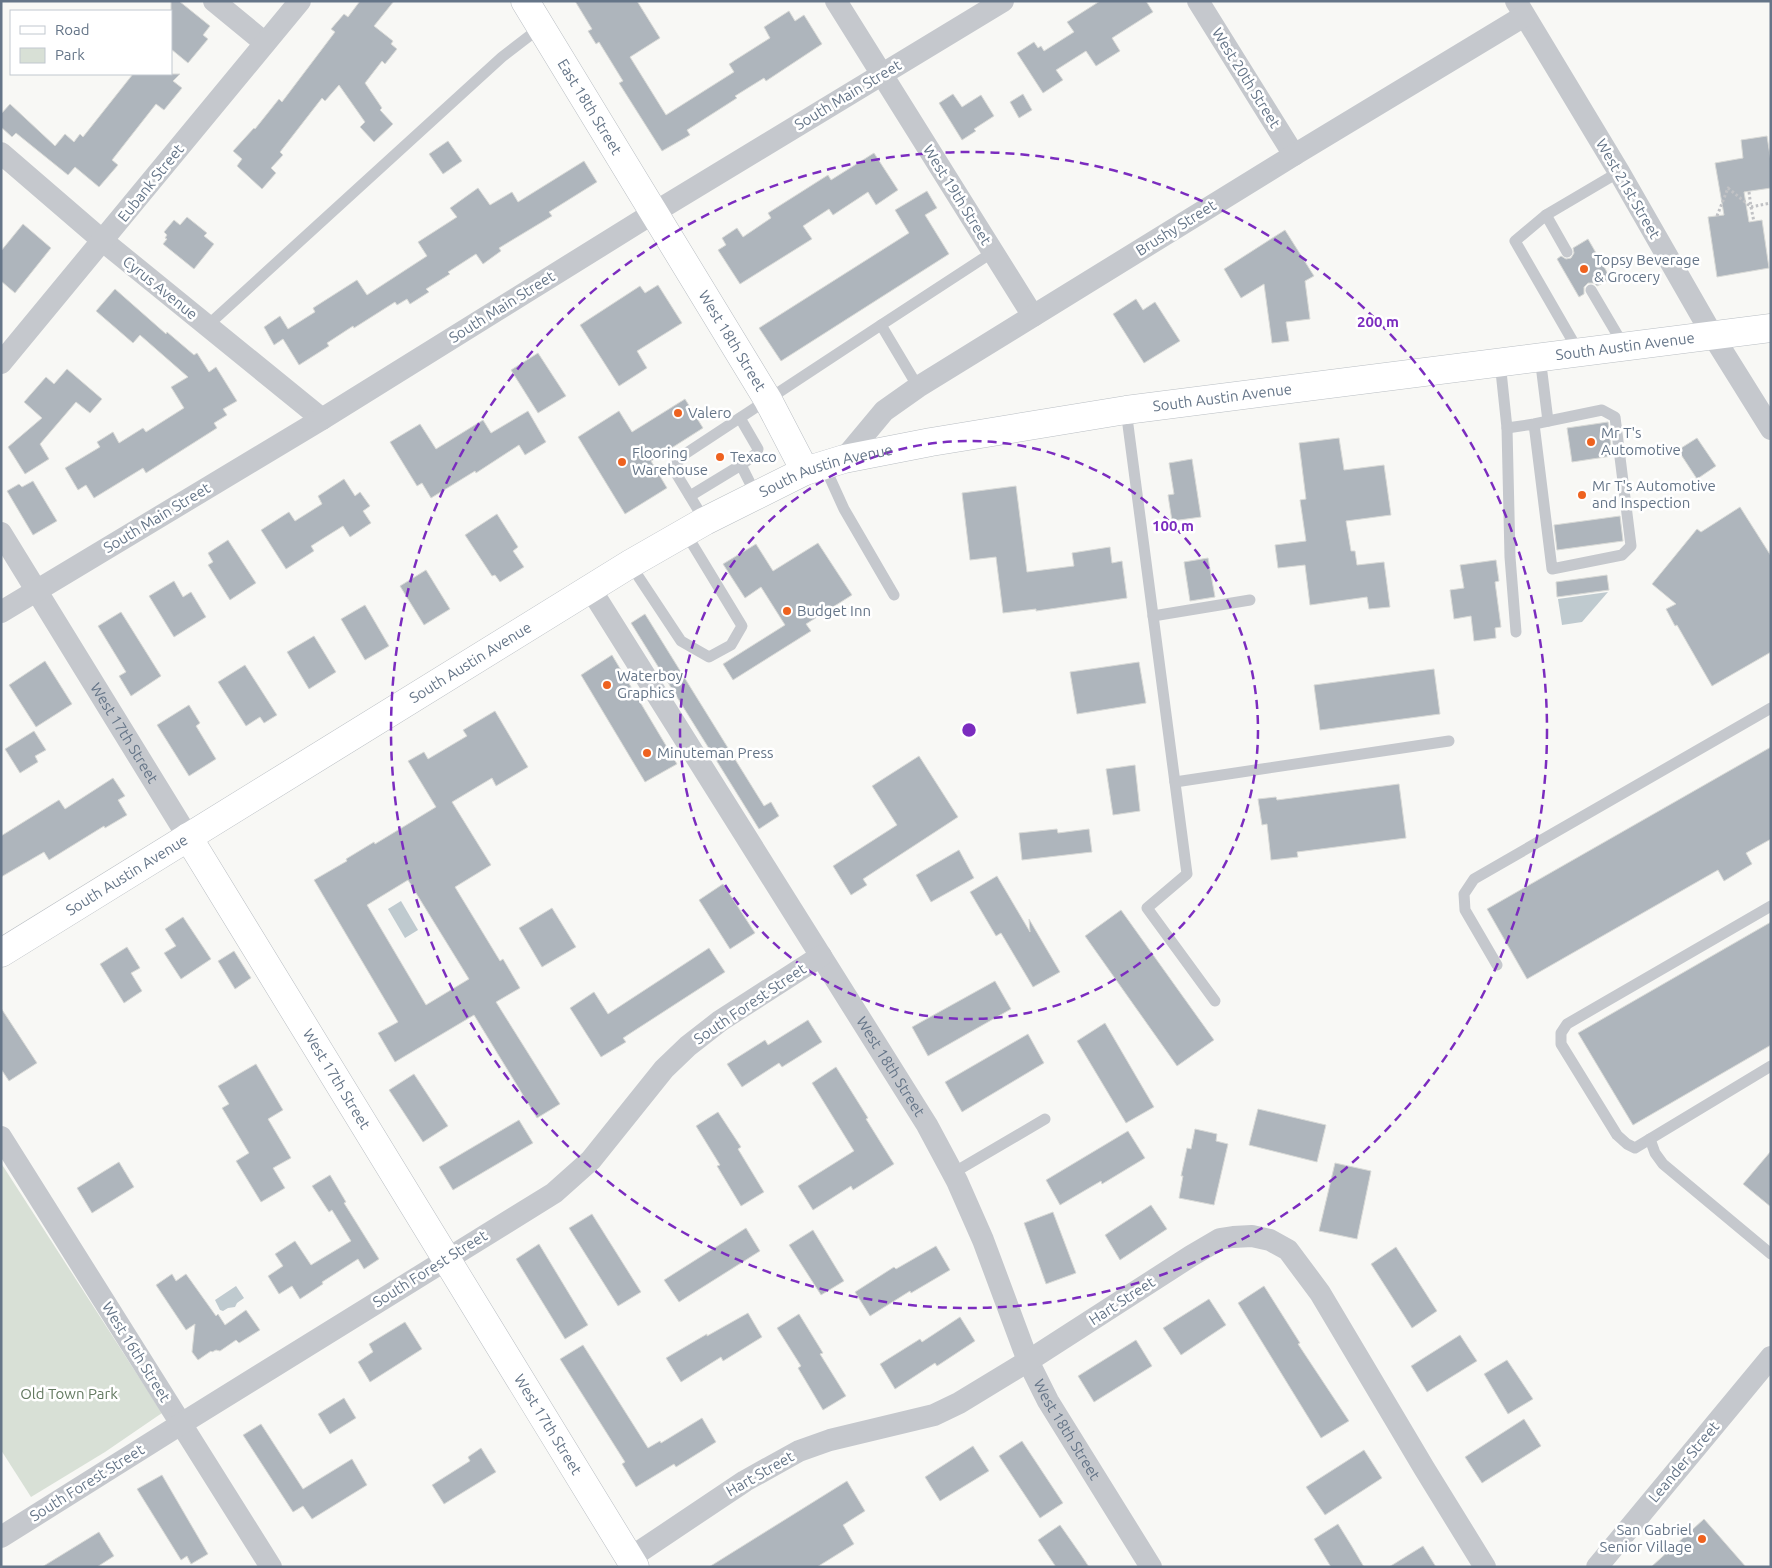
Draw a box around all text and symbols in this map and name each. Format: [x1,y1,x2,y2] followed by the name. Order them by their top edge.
[10,10,172,75] legend
[55,21,90,38] text: Road
[1209,25,1284,131] street label: West 20th Street
[55,46,85,63] text: Park
[554,56,626,158] street label: East 18th Street
[791,56,904,133] street label: South Main Street
[1593,136,1664,242] street label: West 21st Street
[114,140,187,225] street label: Eubank Street
[920,142,995,248] street label: West 19th Street
[1133,196,1219,259] street label: Brushy Street
[1594,251,1700,285] place label: Topsy Beverage & Grocery
[120,252,201,323] street label: Cyrus Avenue
[1578,263,1590,275] marker: Topsy Beverage & Grocery
[446,267,558,346] street label: South Main Street
[695,287,770,394] street label: West 18th Street
[1357,313,1399,330] text: 200 m
[1554,329,1696,363] street label: South Austin Avenue
[1152,380,1293,415] street label: South Austin Avenue
[688,404,732,421] place label: Valero
[672,407,684,419] marker: Valero
[1601,424,1681,458] place label: Mr T's Automotive
[1585,436,1597,448] marker: Mr T's Automotive
[756,441,894,500] street label: South Austin Avenue
[632,444,708,478] place label: Flooring Warehouse
[730,448,777,465] place label: Texaco
[714,451,726,463] marker: Texaco
[616,456,628,468] marker: Flooring Warehouse
[1592,477,1716,511] place label: Mr T's Automotive and Inspection
[100,479,213,556] street label: South Main Street
[1576,489,1588,501] marker: Mr T's Automotive and Inspection
[1152,517,1194,534] text: 100 m
[797,602,871,619] place label: Budget Inn
[781,605,793,617] marker: Budget Inn
[406,618,534,706] street label: South Austin Avenue
[617,667,683,701] place label: Waterboy Graphics
[601,679,613,691] marker: Waterboy Graphics
[87,680,162,786] street label: West 17th Street
[960,721,978,739] centre of rings
[657,744,774,761] place label: Minuteman Press
[641,747,653,759] marker: Minuteman Press
[63,831,191,919] street label: South Austin Avenue
[690,960,809,1047] street label: South Forest Street
[853,1013,928,1119] street label: West 18th Street
[300,1026,374,1132] street label: West 17th Street
[370,1226,490,1311] street label: South Forest Street
[1086,1273,1158,1328] street label: Hart Street
[99,1299,174,1405] street label: West 16th Street
[511,1371,585,1478] street label: West 17th Street
[1031,1376,1104,1483] street label: West 18th Street
[20,1385,118,1402] park label: Old Town Park
[1645,1418,1722,1506] street label: Leander Street
[27,1440,147,1525] street label: South Forest Street
[723,1447,797,1500] street label: Hart Street
[1600,1521,1692,1555] place label: San Gabriel Senior Village
[1696,1533,1708,1545] marker: San Gabriel Senior Village

